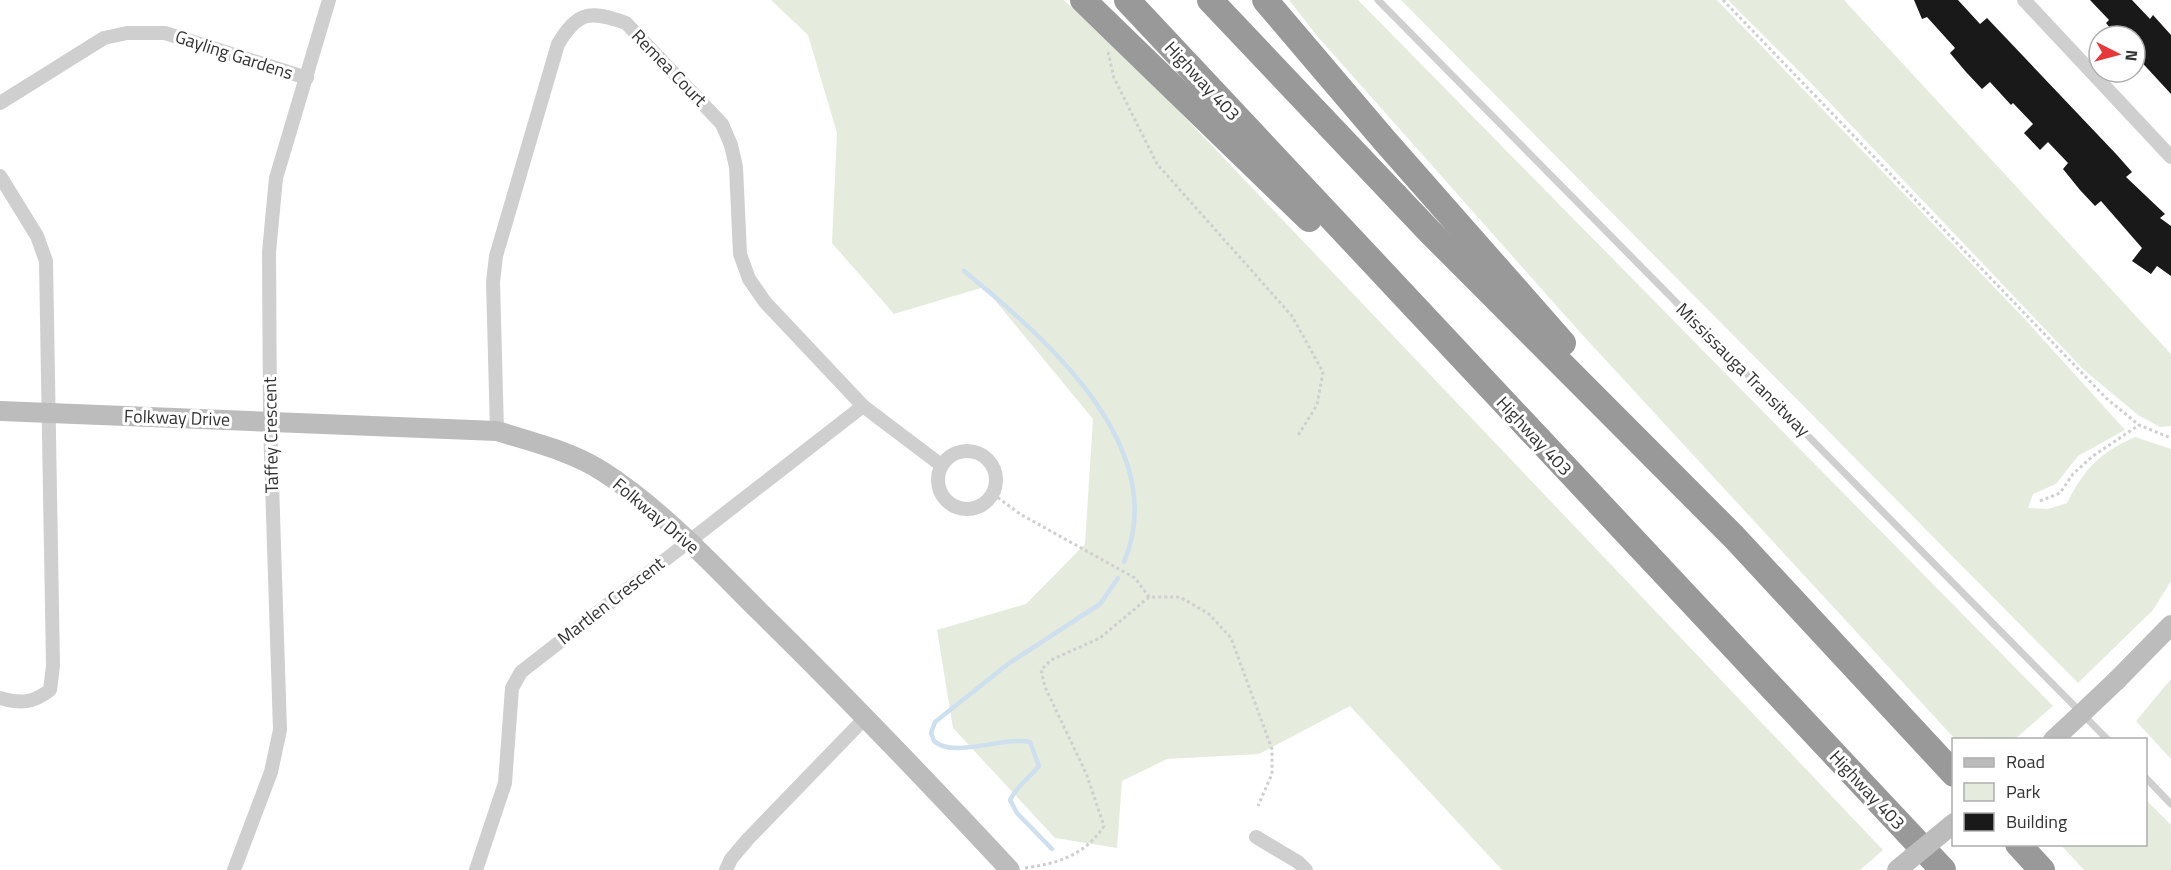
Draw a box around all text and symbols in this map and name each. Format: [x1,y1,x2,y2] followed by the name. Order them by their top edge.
[172,23,297,86] street label: Gayling Gardens
[625,23,714,113] street label: Remea Court
[2087,24,2147,84] north arrow
[1158,35,1246,127] street label: Highway 403
[2119,49,2144,62] text: N
[1670,296,1817,443] street label: Mississauga Transitway
[256,376,285,493] street label: Taffey Crescent
[1490,390,1578,482] street label: Highway 403
[124,402,230,433] street label: Folkway Drive
[607,471,706,560] street label: Folkway Drive
[551,550,671,651] street label: Martlen Crescent
[1952,738,2147,846] legend
[1823,744,1911,836] street label: Highway 403
[2006,748,2045,775] text: Road
[2006,778,2041,805] text: Park
[2006,808,2067,835] text: Building

